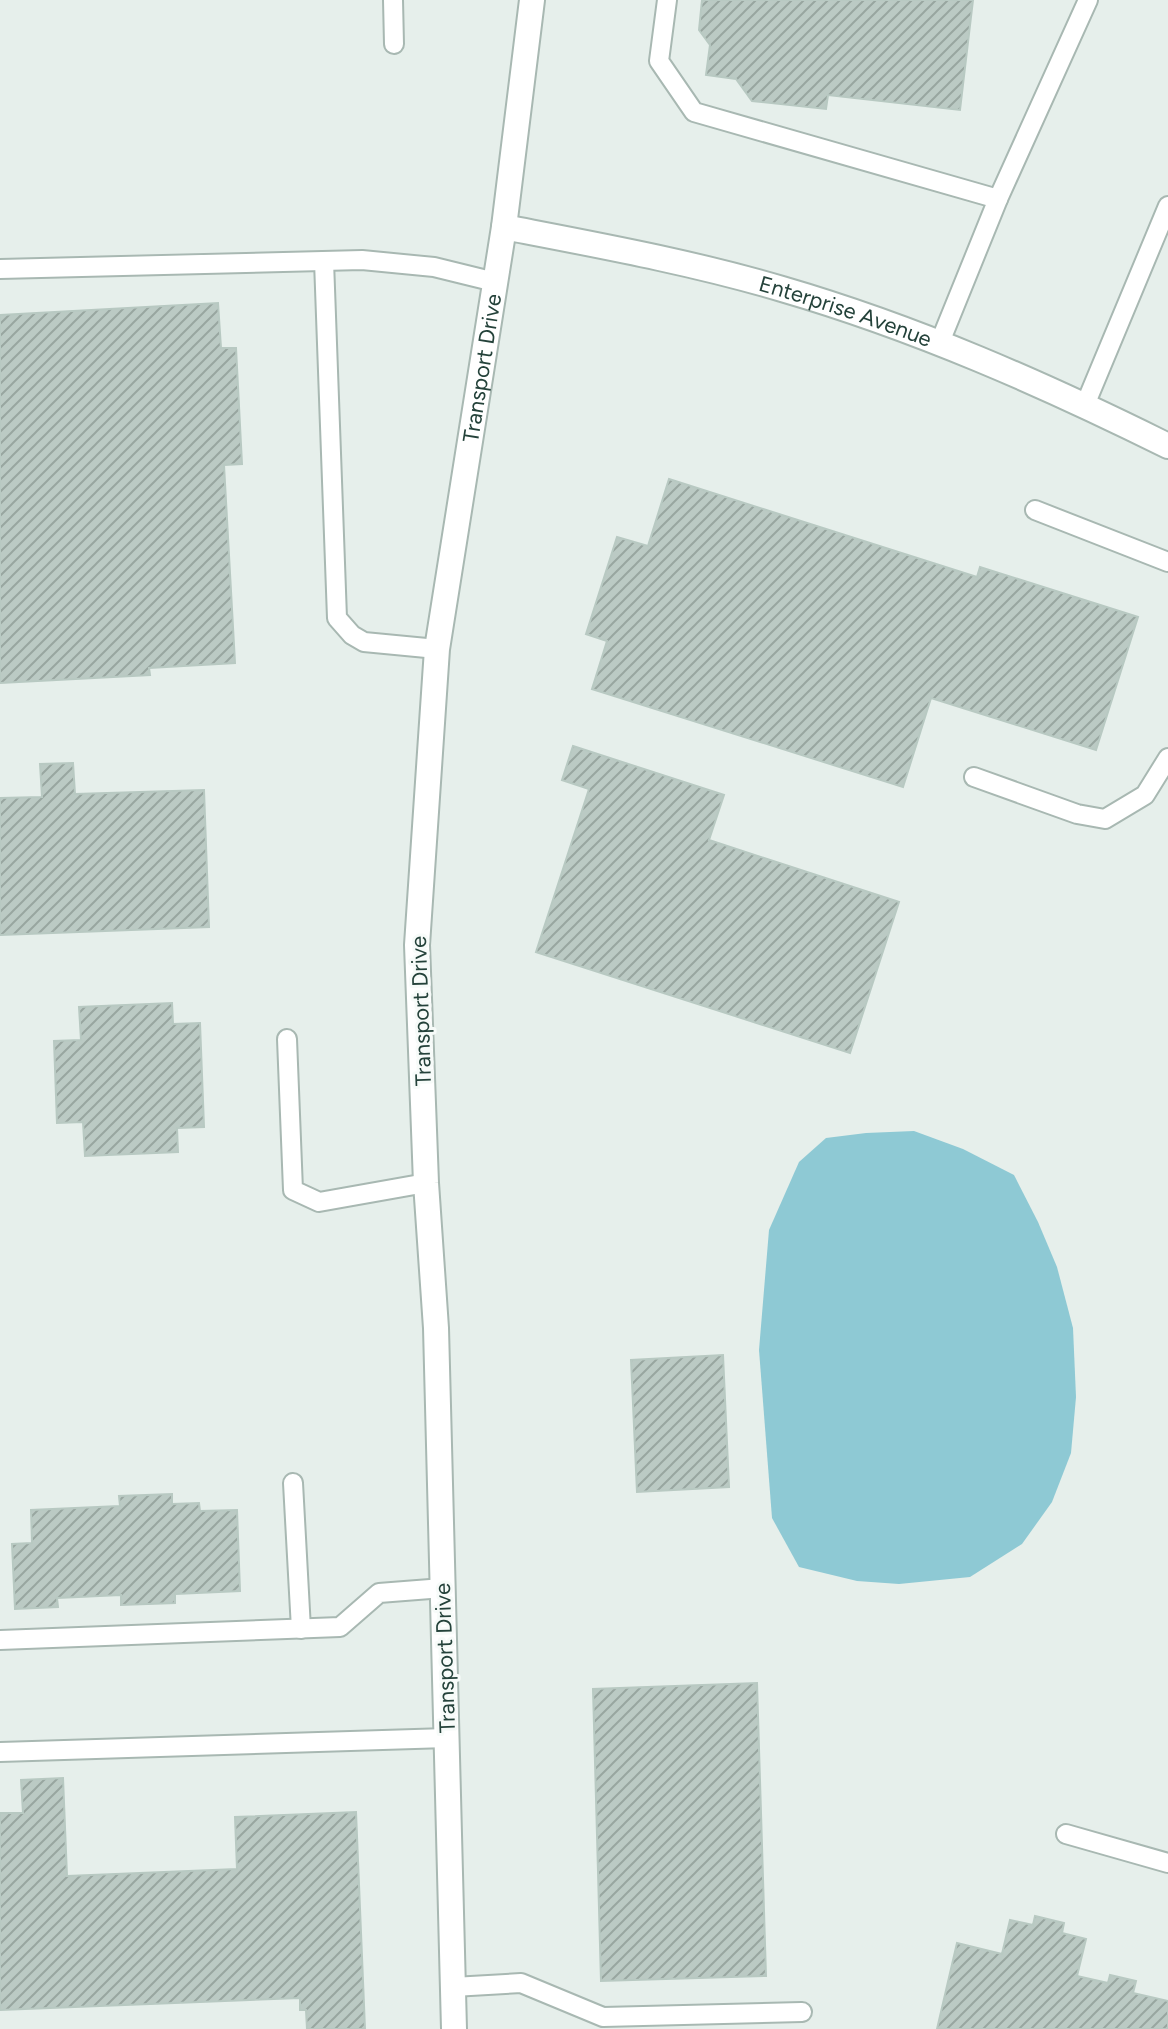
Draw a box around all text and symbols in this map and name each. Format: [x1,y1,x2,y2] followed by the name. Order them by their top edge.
[756,270,936,352] street label: Enterprise Avenue
[457,292,507,444] street label: Transport Drive
[405,936,437,1086] street label: Transport Drive
[429,1583,461,1733] street label: Transport Drive

